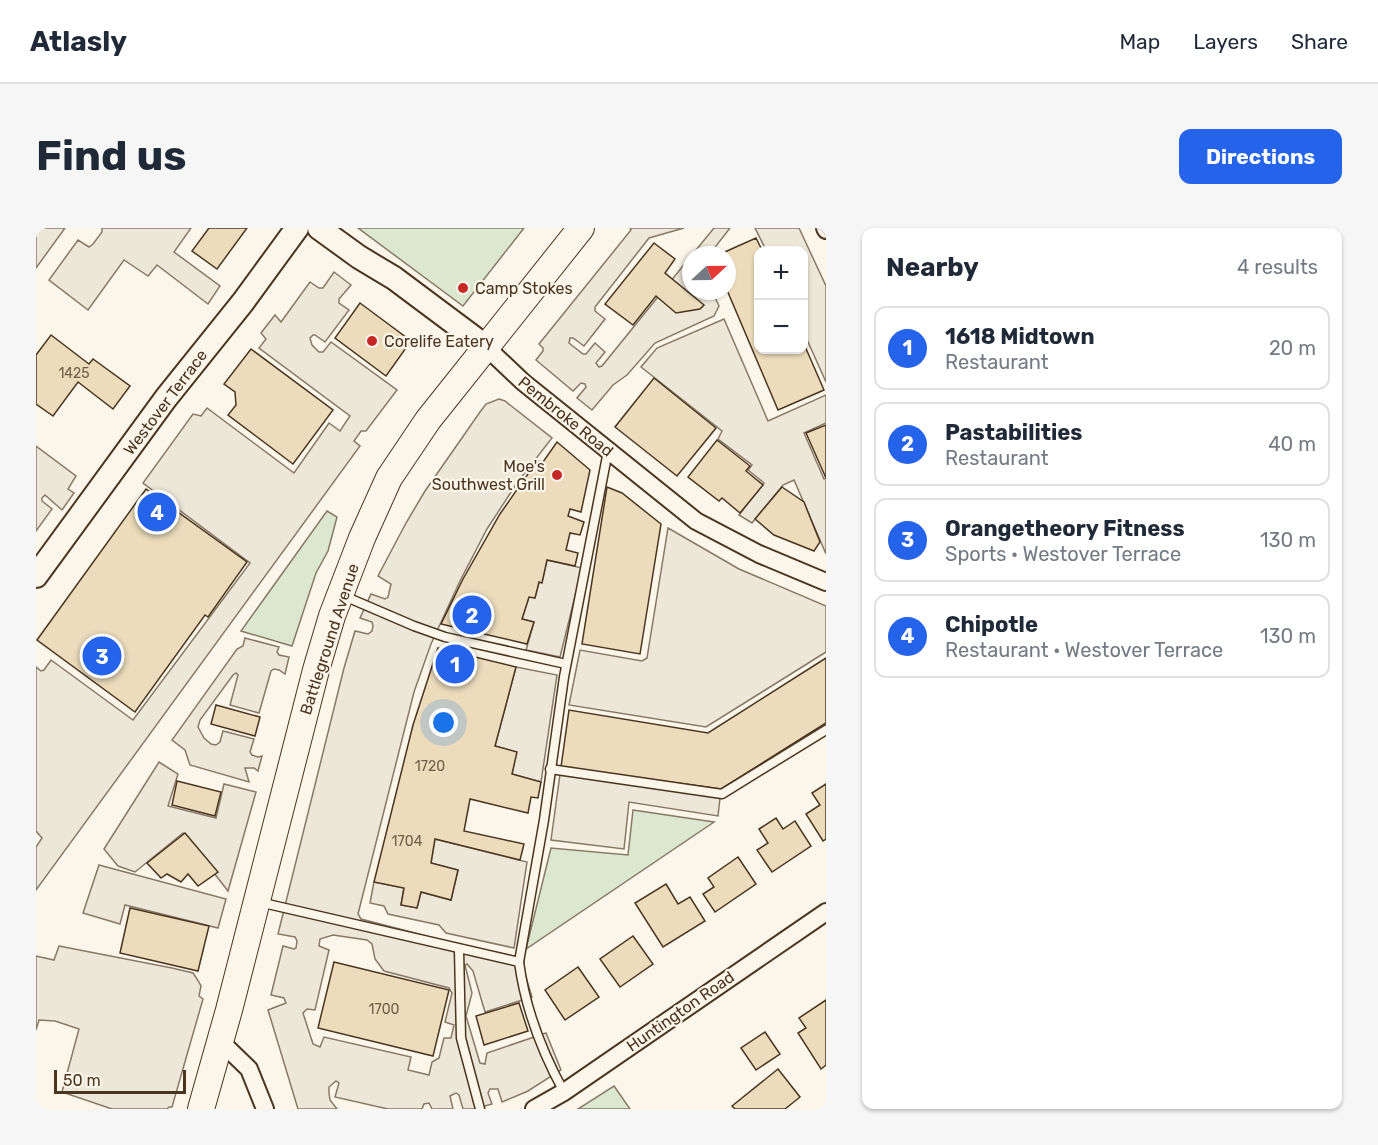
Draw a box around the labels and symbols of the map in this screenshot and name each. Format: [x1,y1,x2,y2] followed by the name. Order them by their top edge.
[682,246,736,300] north arrow
[475,279,573,298] place label: Camp Stokes
[456,281,470,295] marker: Camp Stokes
[384,332,494,351] place label: Corelife Eatery
[365,334,379,348] marker: Corelife Eatery
[120,346,211,459] street label: Westover Terrace
[58,365,90,382] house number: 1425
[514,372,617,460] street label: Pembroke Road
[432,457,545,494] place label: Moe's Southwest Grill
[550,468,564,482] marker: Moe's Southwest Grill
[138,490,176,534] pin: 4
[296,561,363,717] street label: Battleground Avenue
[452,592,492,638] pin: 2
[82,634,122,678] pin: 3
[436,642,474,686] pin: 1
[429,708,458,737] your location
[415,758,445,775] house number: 1720
[392,833,423,850] house number: 1704
[623,967,738,1056] street label: Huntington Road
[369,1001,400,1018] house number: 1700
[54,1067,186,1094] scale bar

